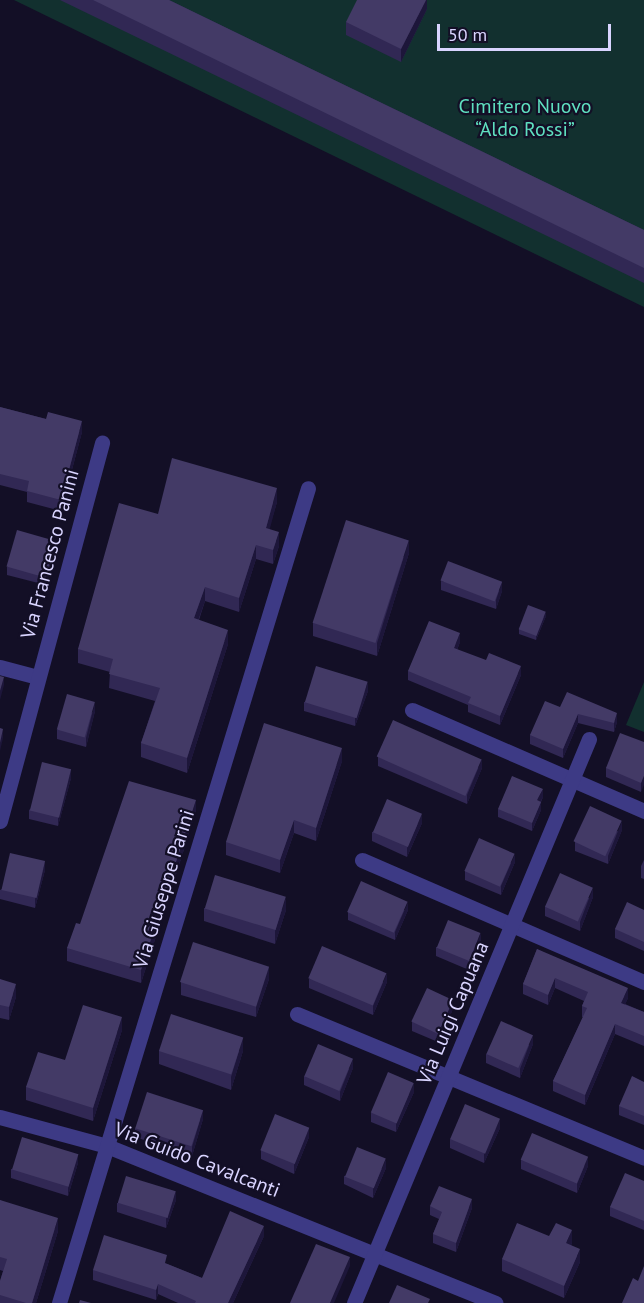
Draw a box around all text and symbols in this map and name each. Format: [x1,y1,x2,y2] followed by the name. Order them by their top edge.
[440,12,614,50] scale bar
[448,23,487,46] text: 50 m
[459,94,591,141] park label: Cimitero Nuovo “Aldo Rossi”
[16,467,84,641] street label: Via Francesco Panini
[128,807,200,971] street label: Via Giuseppe Parini
[412,938,494,1088] street label: Via Luigi Capuana
[111,1117,283,1203] street label: Via Guido Cavalcanti

